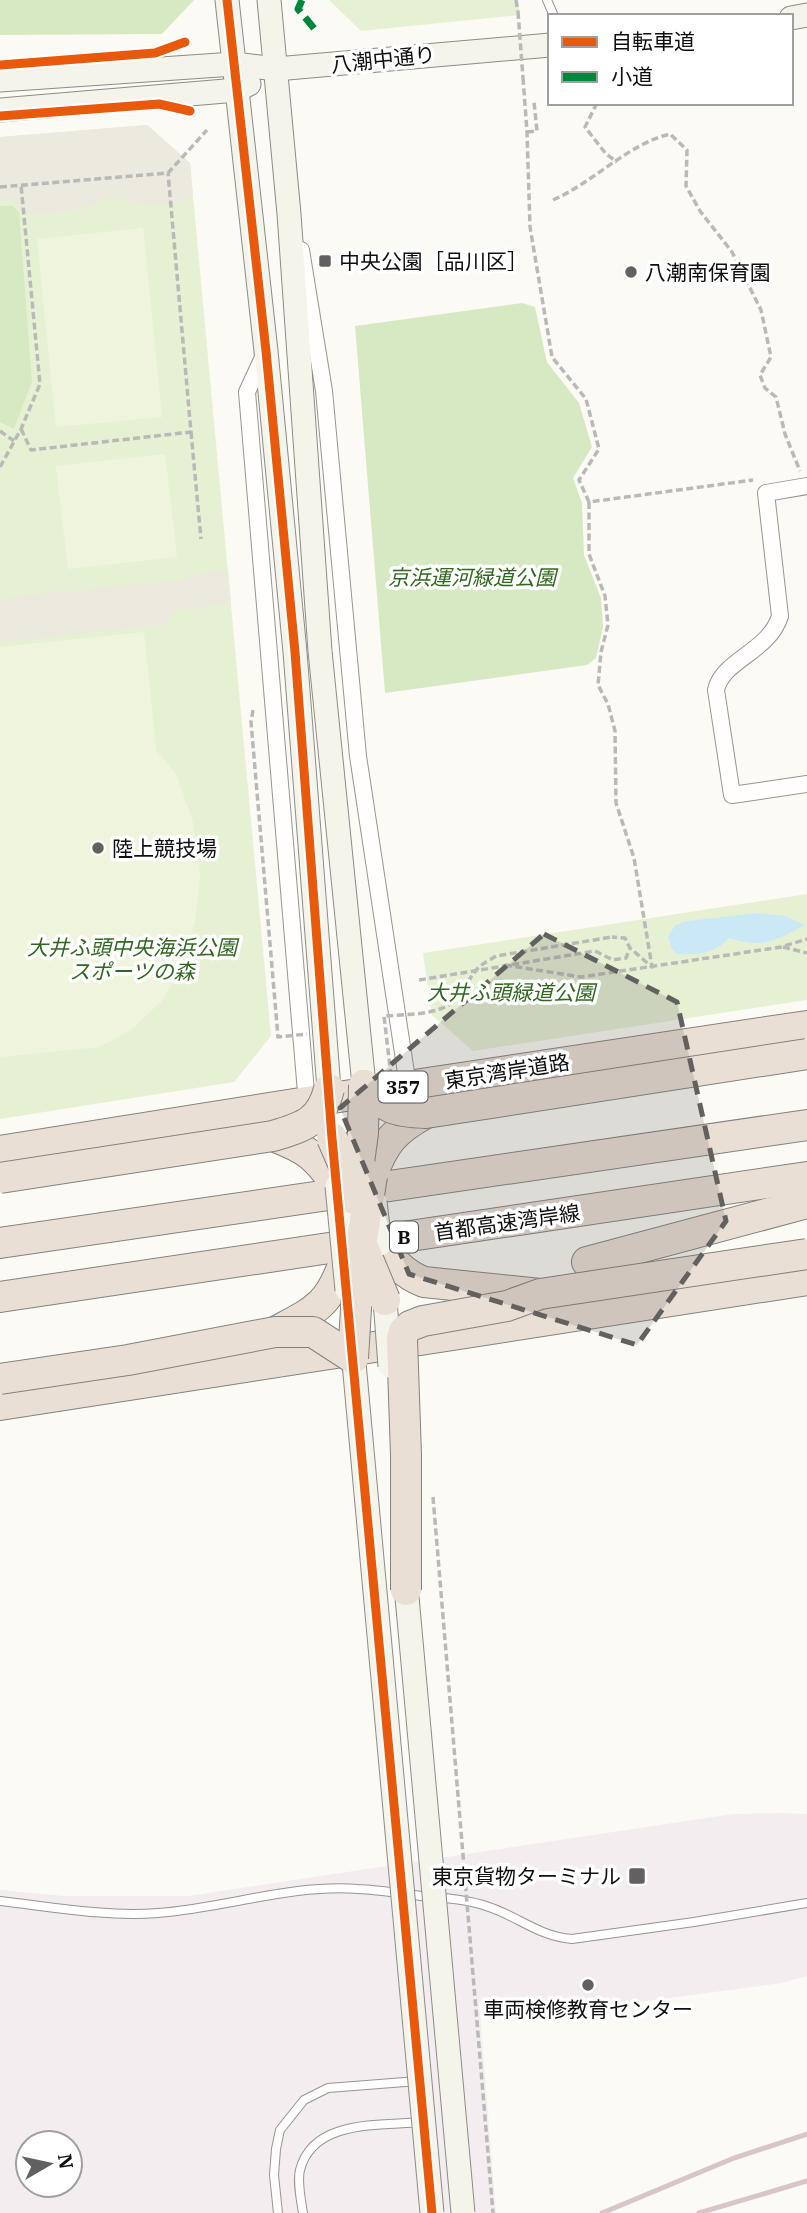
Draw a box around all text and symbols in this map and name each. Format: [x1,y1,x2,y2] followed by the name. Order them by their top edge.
[548,14,793,105] legend
[611,27,695,55] text: 自転車道
[329,40,437,78] street label: 八潮中通り
[611,62,653,90] text: 小道
[339,247,528,275] place label: 中央公園［品川区］
[317,253,333,269] marker: 中央公園［品川区］
[645,258,771,286] place label: 八潮南保育園
[623,264,639,280] marker: 八潮南保育園
[388,563,559,591] park label: 京浜運河緑道公園
[112,834,217,862] place label: 陸上競技場
[90,840,106,856] marker: 陸上競技場
[27,933,240,985] park label: 大井ふ頭中央海浜公園 スポーツの森
[427,978,598,1006] park label: 大井ふ頭緑道公園
[443,1047,571,1095] street label: 東京湾岸道路
[378,1072,428,1102] road number: 357
[432,1198,582,1246] street label: 首都高速湾岸線
[390,1222,418,1252] road number: B
[432,1862,621,1890] place label: 東京貨物ターミナル
[627,1866,647,1886] marker: 東京貨物ターミナル
[580,1977,596,1993] marker: 車両検修教育センター
[483,1995,693,2023] place label: 車両検修教育センター
[14,2129,84,2199] north arrow
[53,2152,79,2171] text: N

